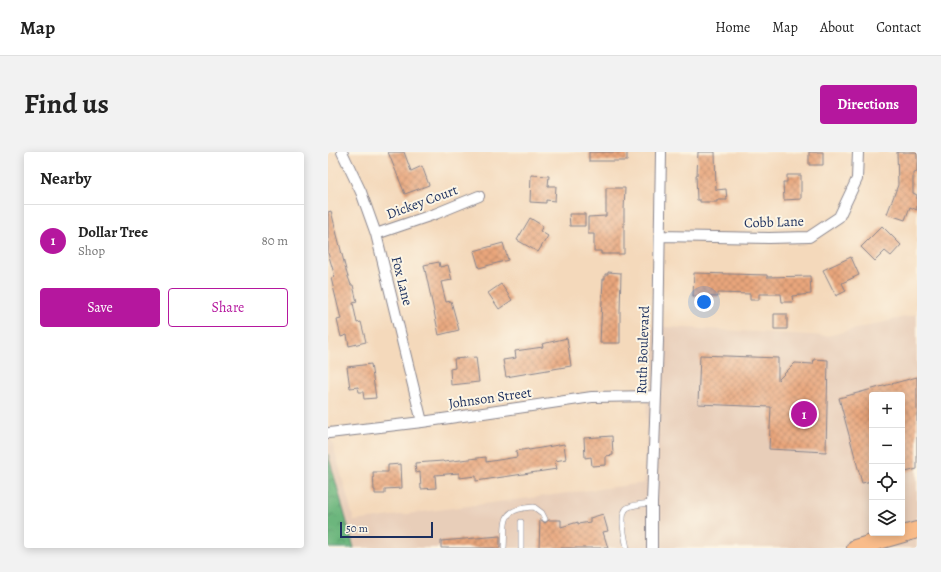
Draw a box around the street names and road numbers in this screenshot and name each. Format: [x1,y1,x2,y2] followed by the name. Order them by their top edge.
[384,180,461,224] street label: Dickey Court
[744,211,804,233] street label: Cobb Lane
[387,254,417,308] street label: Fox Lane
[632,305,654,394] street label: Ruth Boulevard
[447,383,533,413] street label: Johnson Street

